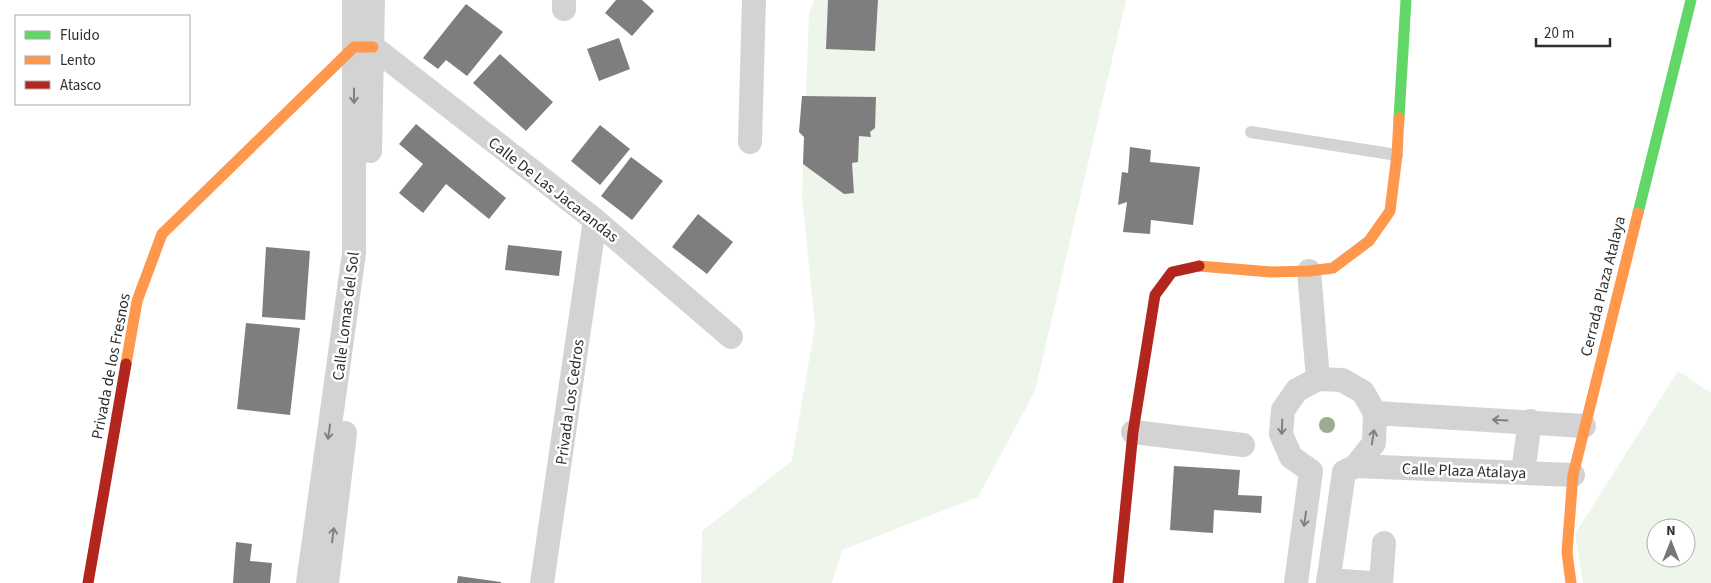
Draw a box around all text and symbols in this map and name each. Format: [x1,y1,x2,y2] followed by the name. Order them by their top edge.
[15,15,190,105] legend
[1536,15,1610,47] scale bar
[1544,23,1574,44] text: 20 m
[60,25,100,46] text: Fluido
[60,50,96,71] text: Lento
[60,75,101,96] text: Atasco
[349,88,359,104] one-way arrow
[484,132,623,248] street label: Calle De Las Jacarandas
[1575,214,1631,359] street label: Cerrada Plaza Atalaya
[327,251,365,382] street label: Calle Lomas del Sol
[86,291,136,441] street label: Privada de los Fresnos
[550,338,590,466] street label: Privada Los Cedros
[1493,415,1509,424] one-way arrow
[1277,419,1287,435] one-way arrow
[324,424,334,440] one-way arrow
[1369,429,1379,445] one-way arrow
[1401,458,1526,484] street label: Calle Plaza Atalaya
[1299,511,1309,527] one-way arrow
[1646,518,1696,568] north arrow
[1666,521,1676,541] text: N
[328,527,338,543] one-way arrow

